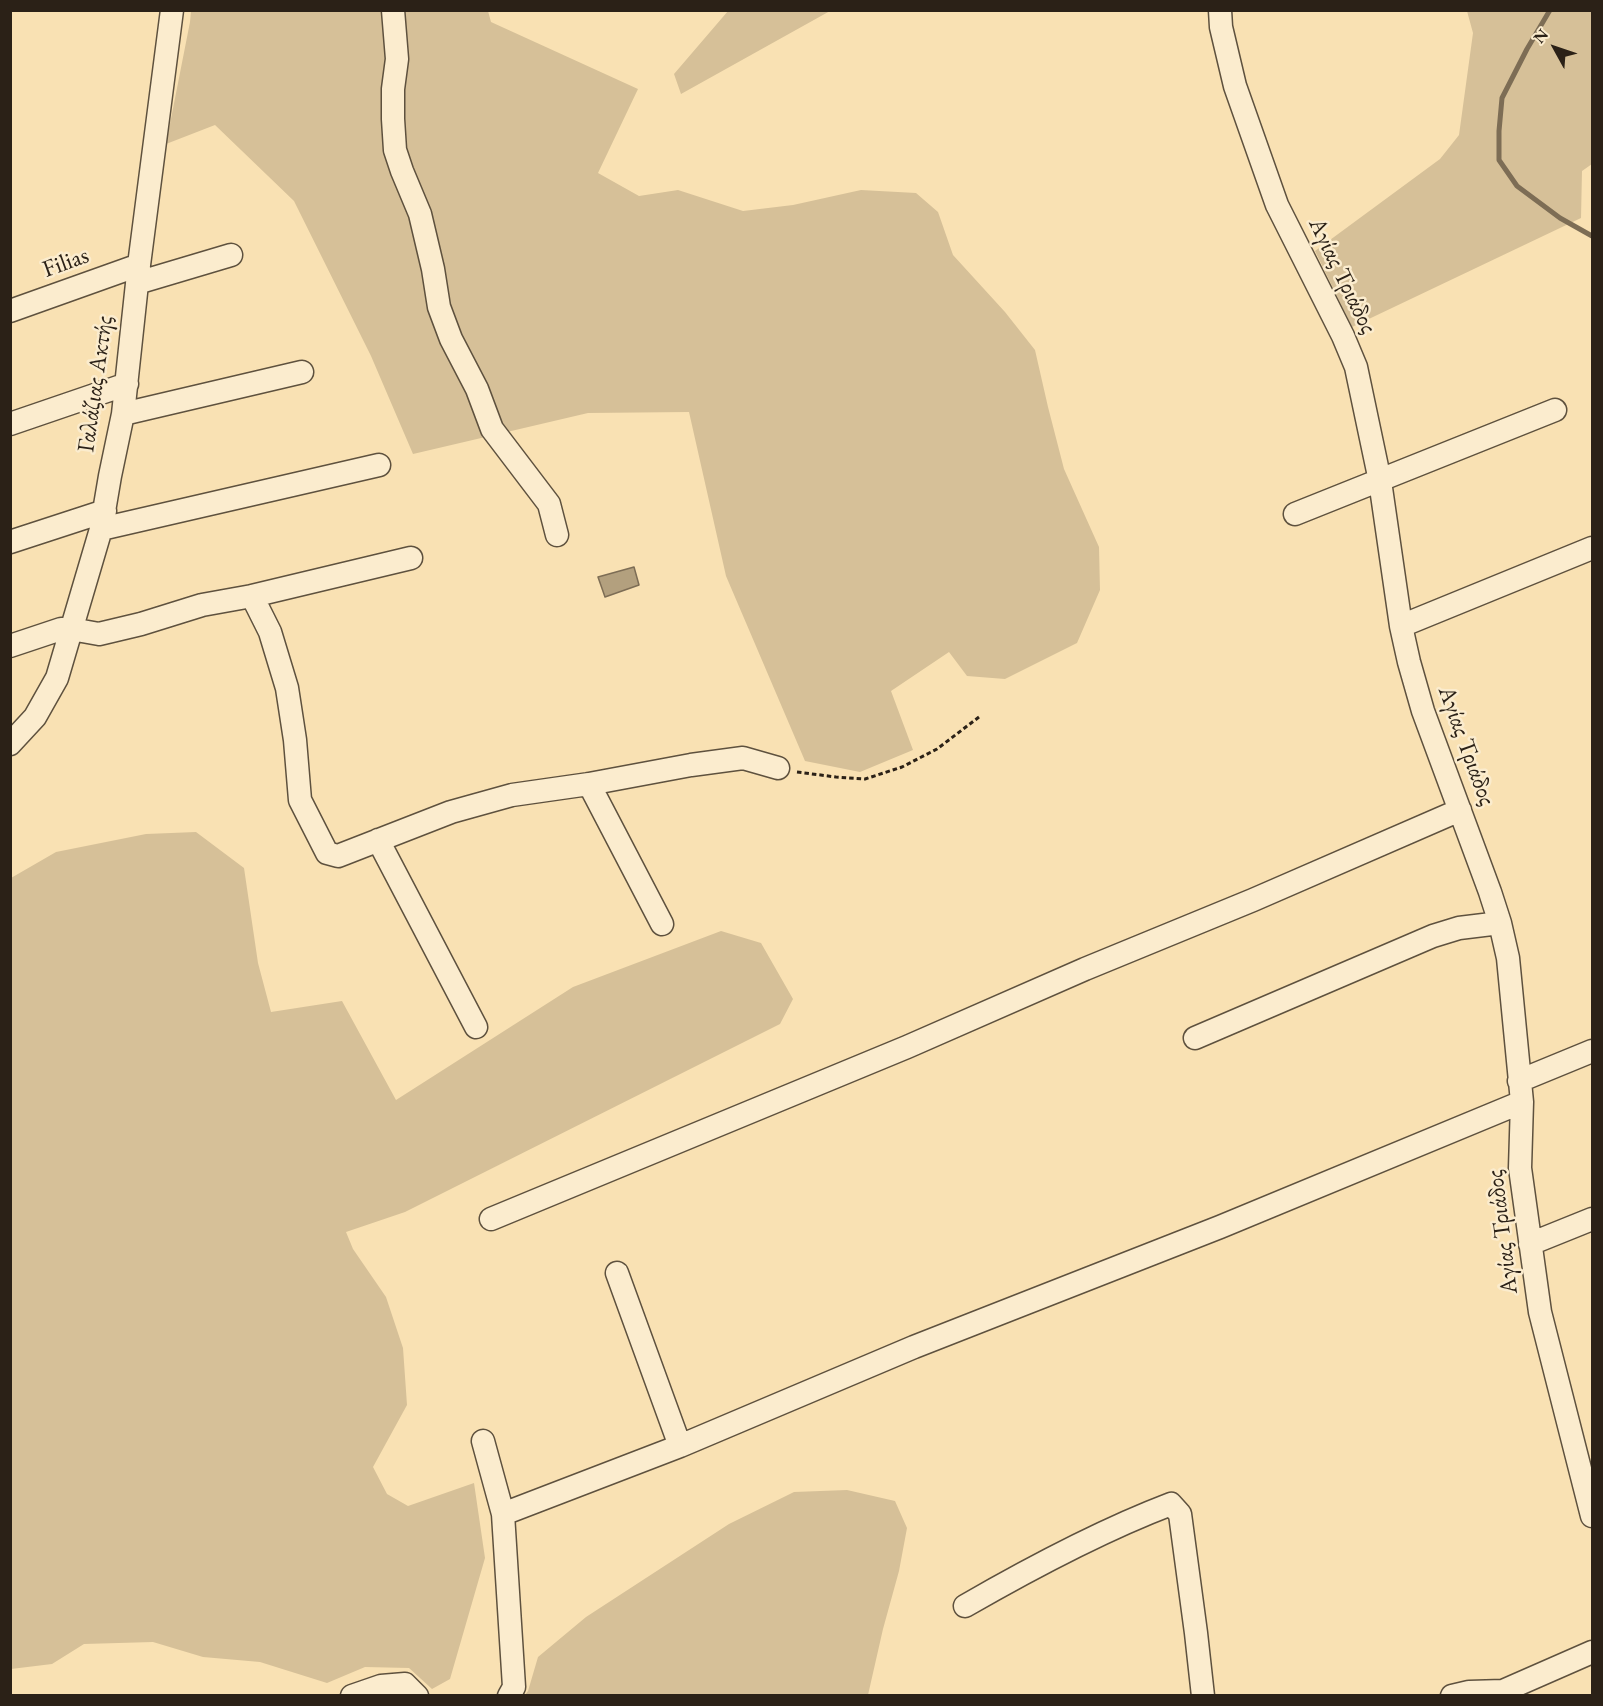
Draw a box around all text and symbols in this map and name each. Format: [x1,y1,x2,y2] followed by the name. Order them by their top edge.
[1525,18,1585,78] north arrow
[1529,24,1553,48] text: N
[1302,213,1382,339] street label: Αγίας Τριάδος
[39,241,93,285] street label: Filias
[72,314,120,454] street label: Γαλάζιας Ακτής
[1431,682,1501,810] street label: Αγίας Τριάδος
[1481,1168,1525,1296] street label: Αγίας Τριάδος

